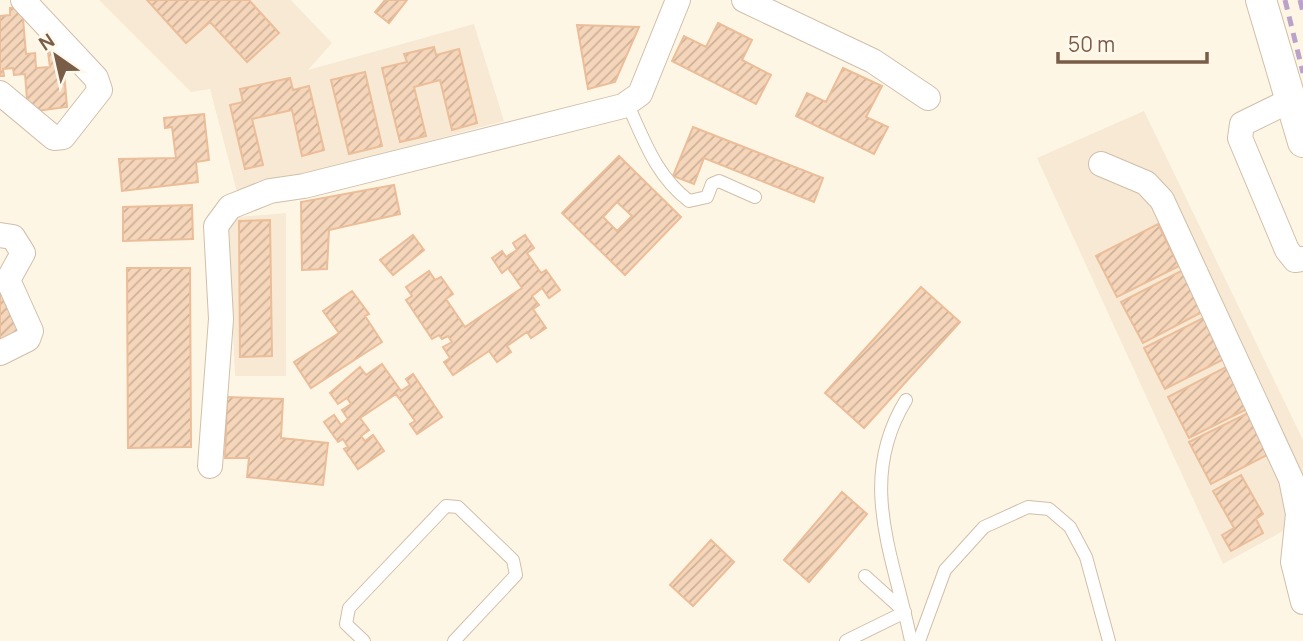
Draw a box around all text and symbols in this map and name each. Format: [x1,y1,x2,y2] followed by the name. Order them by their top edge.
[21,21,91,91] north arrow
[1058,21,1207,65] scale bar
[34,27,59,57] text: N
[1068,30,1115,58] text: 50 m

